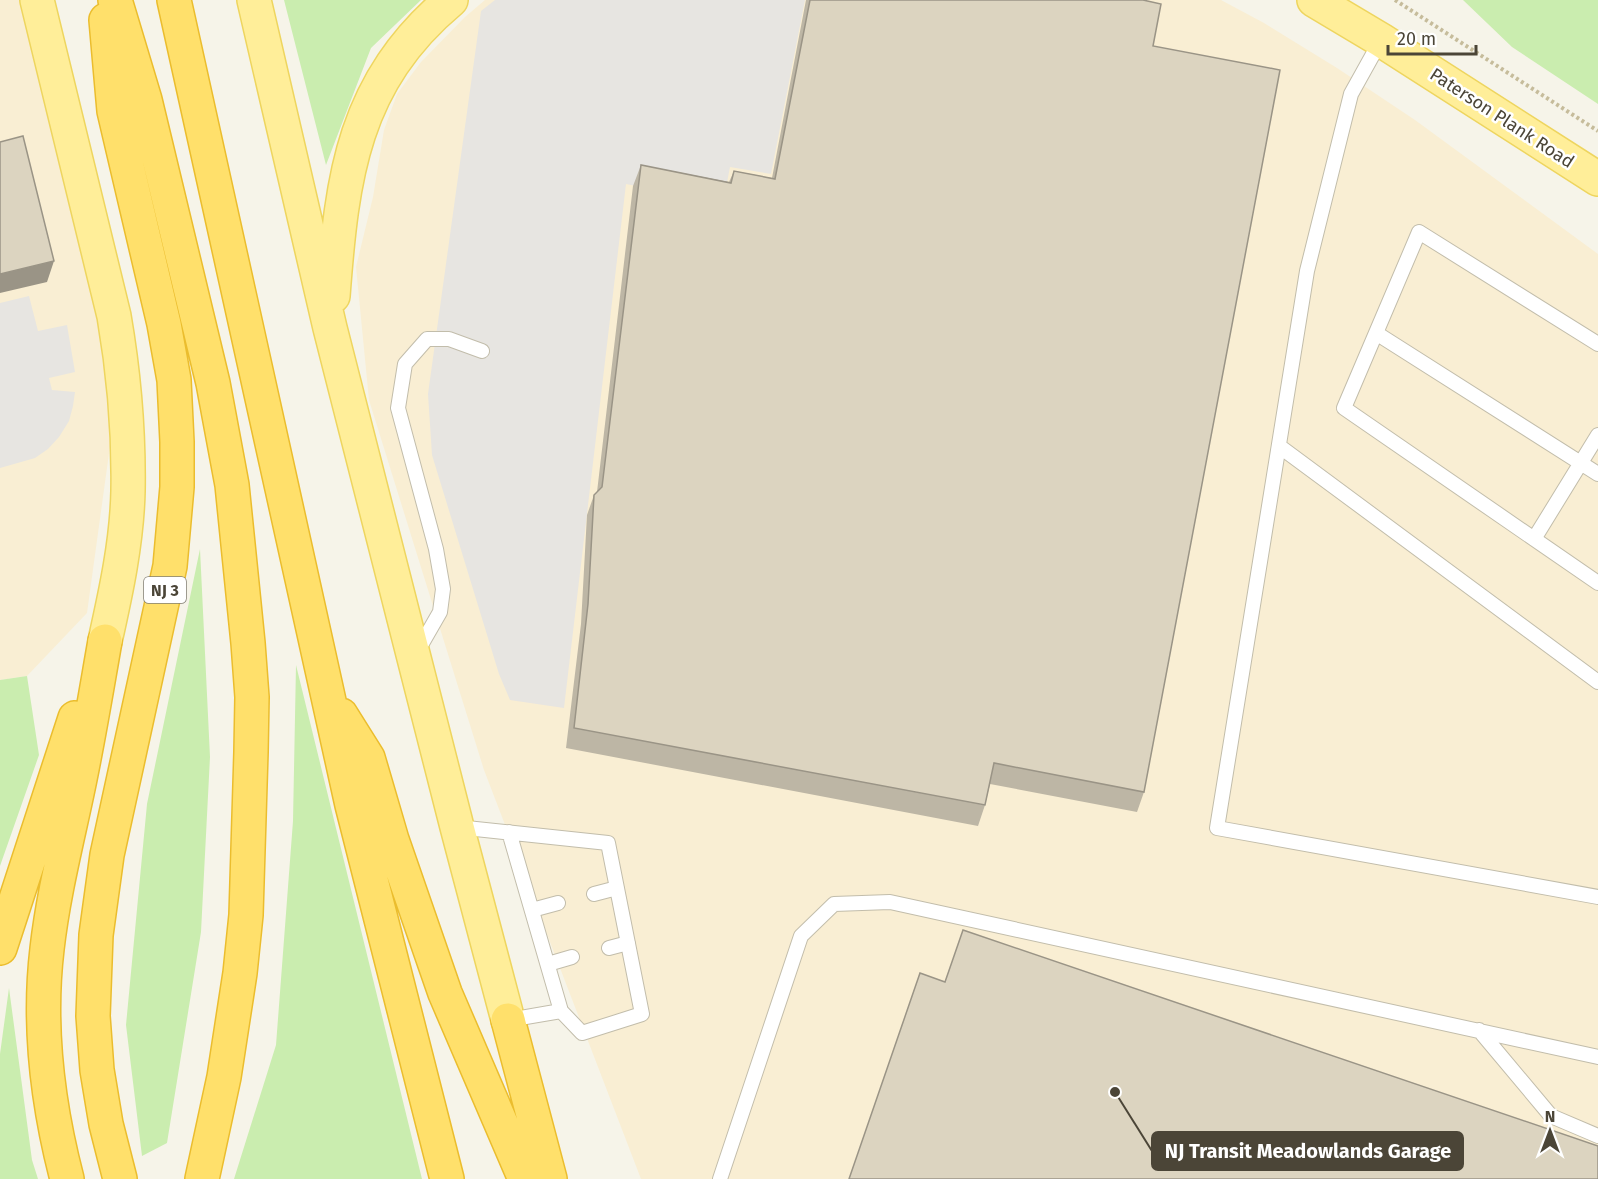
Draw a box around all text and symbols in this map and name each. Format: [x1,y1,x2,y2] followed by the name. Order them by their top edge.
[1388,18,1476,56] scale bar
[1397,28,1436,50] text: 20 m
[1426,63,1578,173] street label: Paterson Plank Road
[144,577,186,603] road number: NJ 3
[1520,1101,1580,1161] north arrow
[1545,1107,1555,1126] text: N
[1152,1132,1463,1170] callout: NJ Transit Meadowlands Garage
[1165,1139,1451,1163] text: NJ Transit Meadowlands Garage

